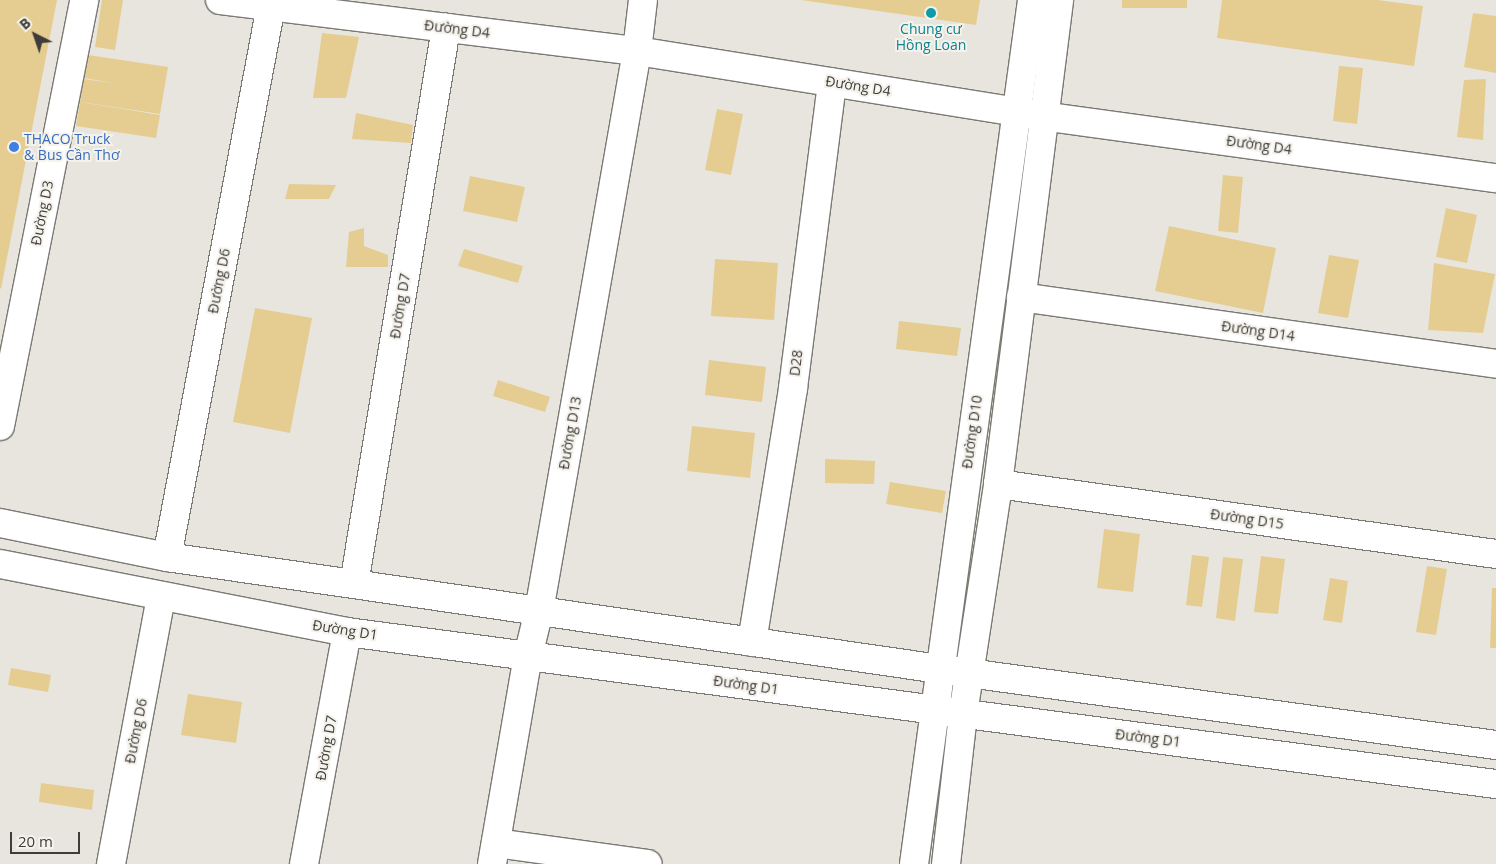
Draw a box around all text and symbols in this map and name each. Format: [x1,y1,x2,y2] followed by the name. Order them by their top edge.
[925,7,937,19] marker: Chung cư Hồng Loan
[10,10,60,60] north arrow
[15,13,35,34] text: B
[423,17,491,41] street label: Đường D4
[896,21,966,54] place label: Chung cư Hồng Loan
[824,73,892,99] street label: Đường D4
[24,131,119,164] place label: THACO Truck & Bus Cần Thơ
[1225,132,1293,158] street label: Đường D4
[8,141,20,153] marker: THACO Truck & Bus Cần Thơ
[27,179,57,247] street label: Đường D3
[204,247,234,315] street label: Đường D6
[387,272,413,340] street label: Đường D7
[1220,318,1296,344] street label: Đường D14
[786,349,806,377] street label: D28
[959,394,985,470] street label: Đường D10
[555,395,585,471] street label: Đường D13
[1209,506,1285,532] street label: Đường D15
[311,617,379,643] street label: Đường D1
[712,672,780,698] street label: Đường D1
[121,697,151,765] street label: Đường D6
[312,714,340,782] street label: Đường D7
[1114,726,1182,750] street label: Đường D1
[12,822,82,854] scale bar
[18,831,53,851] text: 20 m

